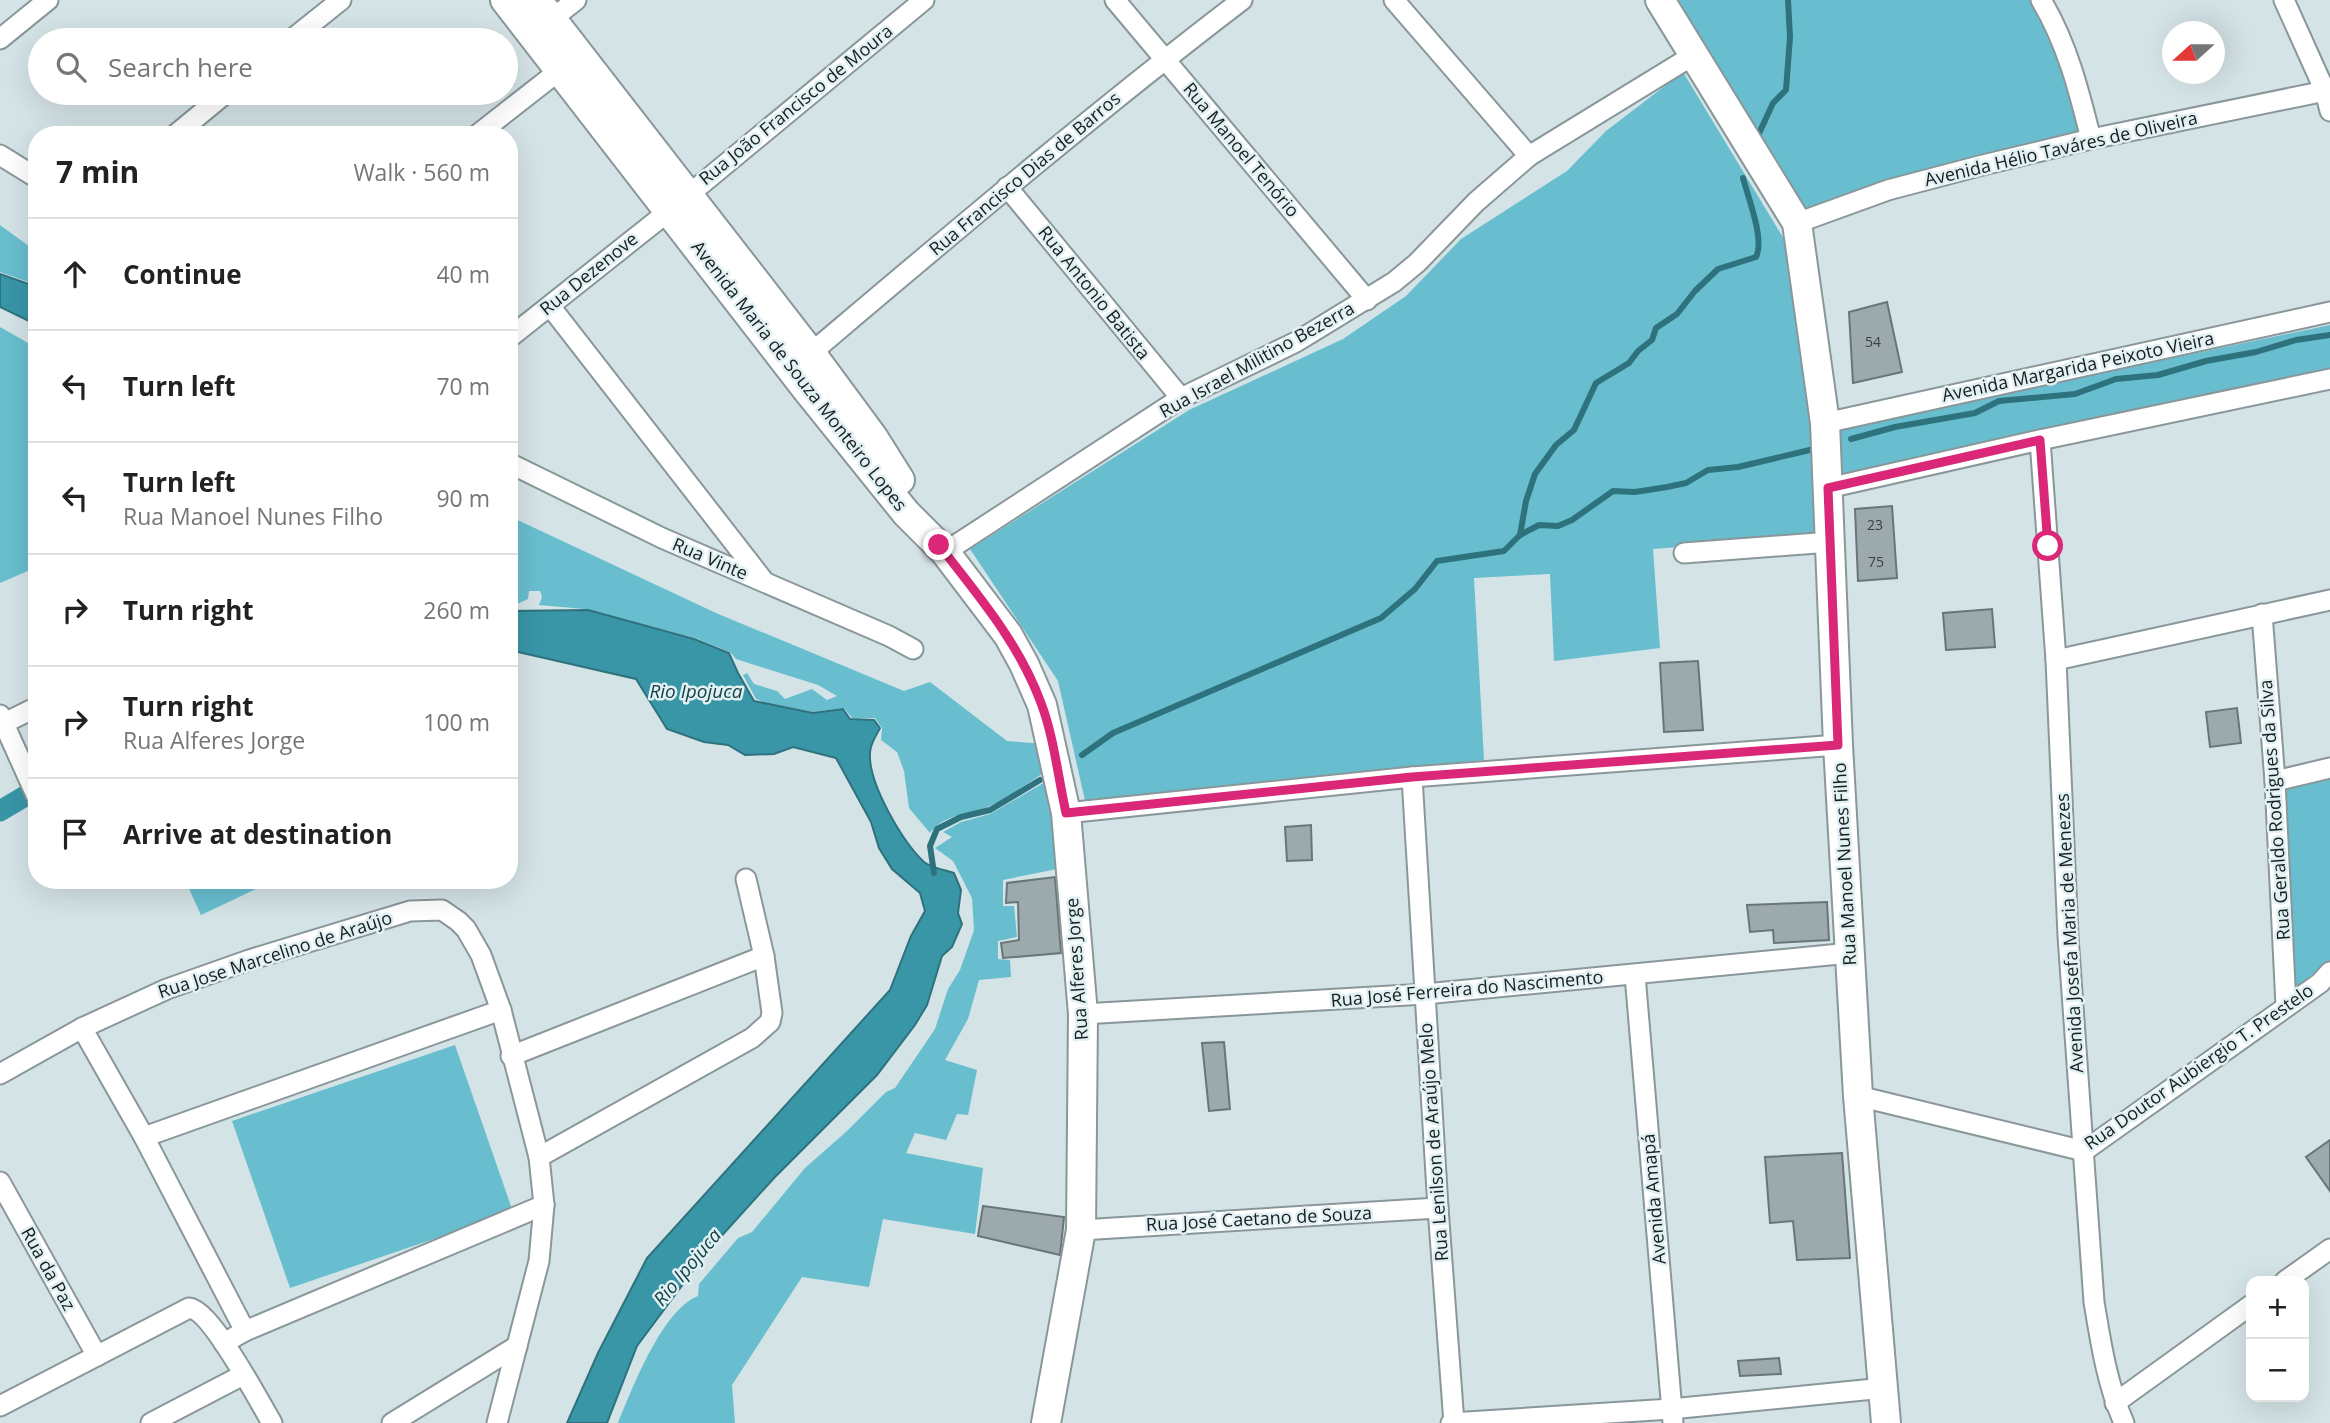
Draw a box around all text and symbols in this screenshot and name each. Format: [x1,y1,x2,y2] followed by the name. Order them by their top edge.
[693,19,897,190] street label: Rua João Francisco de Moura
[2162,21,2225,84] north arrow
[28,28,518,105] search box
[52,48,90,86] icon: search
[108,49,253,85] text: Search here
[1178,77,1305,222] street label: Rua Manoel Tenório
[924,86,1125,260] street label: Rua Francisco Dias de Barros
[1922,105,2200,191] street label: Avenida Hélio Taváres de Oliveira
[56,151,139,192] text: 7 min
[353,156,490,188] text: Walk · 560 m
[1033,221,1156,364] street label: Rua Antonio Batista
[534,226,642,320] street label: Rua Dezenove
[687,235,913,516] street label: Avenida Maria de Souza Monteiro Lopes
[56,255,94,293] icon: ahead
[123,256,242,292] text: Continue
[436,258,490,290] text: 40 m
[1155,295,1358,423] street label: Rua Israel Militino Bezerra
[1940,325,2216,407] street label: Avenida Margarida Peixoto Vieira
[1865,332,1881,351] house number: 54
[56,367,94,405] icon: left
[123,368,235,404] text: Turn left
[436,370,490,402] text: 70 m
[123,464,235,500] text: Turn left
[56,479,94,517] icon: left
[436,482,490,514] text: 90 m
[123,500,383,532] text: Rua Manoel Nunes Filho
[1867,515,1883,534] house number: 23
[923,529,954,560] route end
[2032,530,2063,561] route start
[669,531,752,585] street label: Rua Vinte
[1868,552,1884,571] house number: 75
[56,591,94,629] icon: right
[123,592,254,628] text: Turn right
[423,594,490,626] text: 260 m
[649,678,743,704] water label: Rio Ipojuca
[2253,679,2295,941] street label: Rua Geraldo Rodrigues da Silva
[123,688,254,724] text: Turn right
[56,703,94,741] icon: right
[423,706,490,738] text: 100 m
[123,724,305,756] text: Rua Alferes Jorge
[1827,762,1861,966] street label: Rua Manoel Nunes Filho
[2050,793,2088,1073] street label: Avenida Josefa Maria de Menezes
[56,815,94,853] icon: arrive
[123,816,392,852] text: Arrive at destination
[1059,897,1093,1041] street label: Rua Alferes Jorge
[155,905,395,1003] street label: Rua Jose Marcelino de Araújo
[1330,964,1604,1012] street label: Rua José Ferreira do Nascimento
[2079,978,2318,1155] street label: Rua Doutor Aubiergio T. Prestelo
[1413,1022,1453,1262] street label: Rua Lenilson de Araújo Melo
[1635,1133,1671,1265] street label: Avenida Amapá
[1145,1200,1373,1236] street label: Rua José Caetano de Souza
[16,1223,82,1314] street label: Rua da Paz
[647,1223,727,1311] water label: Rio Ipojuca
[2246,1276,2309,1402] map controls
[2246,1276,2309,1339] button: +
[2246,1339,2309,1402] button: −

